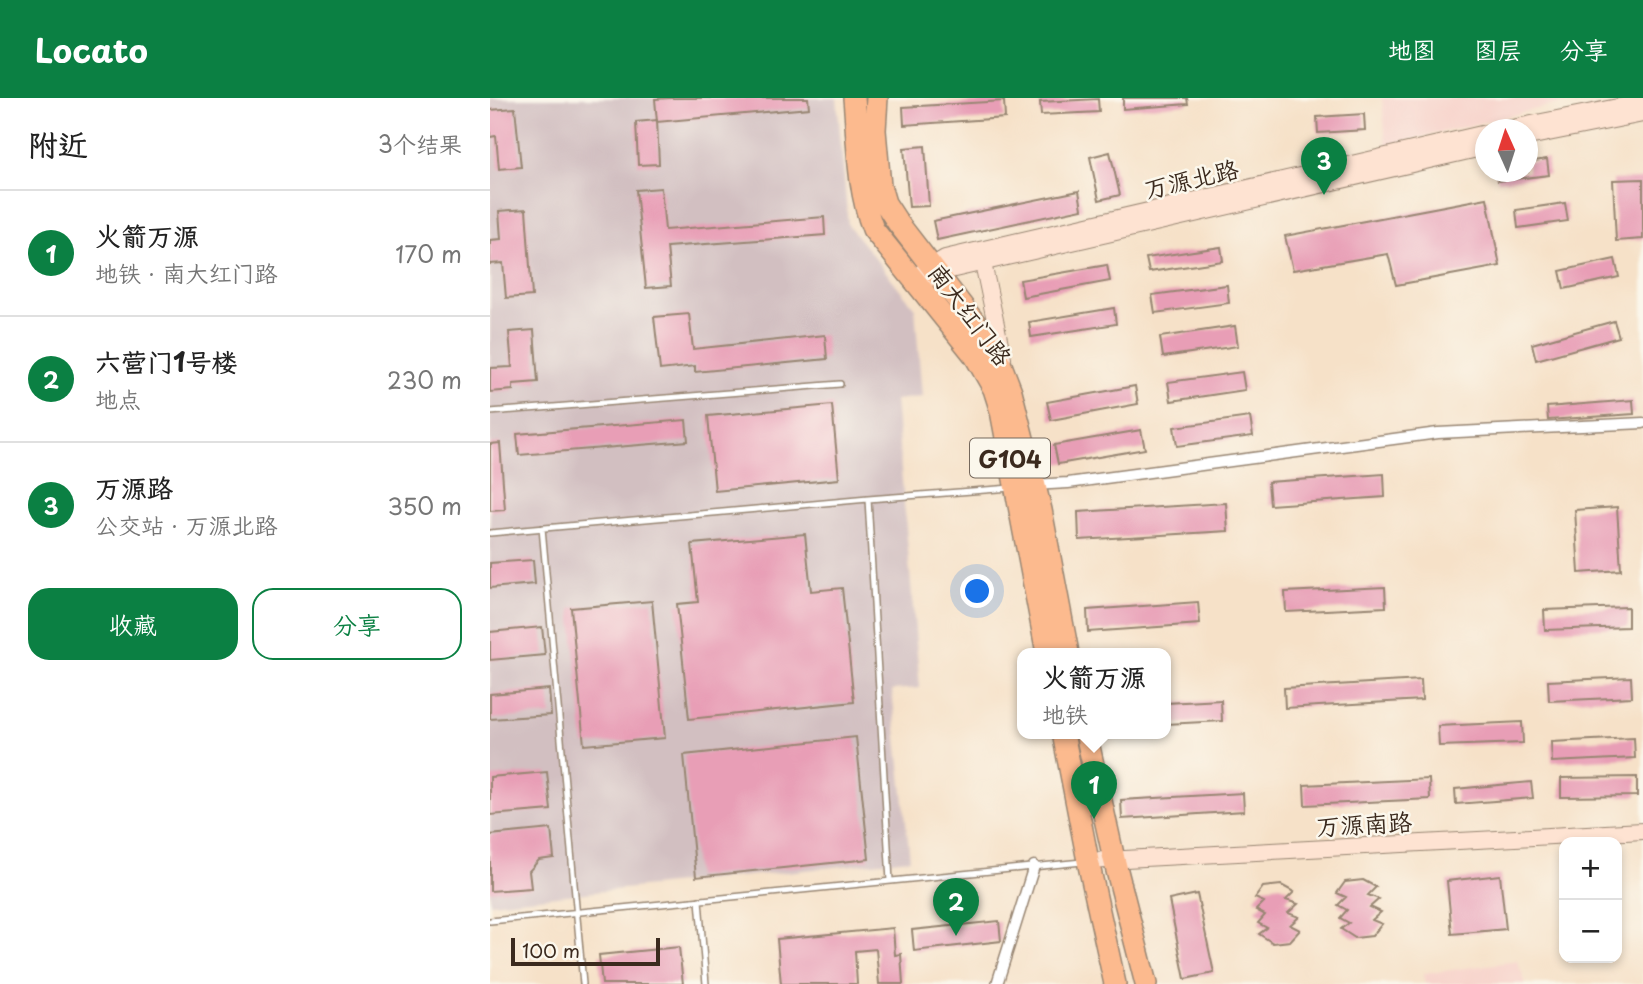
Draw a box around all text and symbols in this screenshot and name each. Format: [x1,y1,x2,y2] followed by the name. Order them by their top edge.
[35,24,148,74] text: Locato
[1388,31,1436,67] text: 地图
[1474,31,1522,67] text: 图层
[1560,31,1608,67] text: 分享
[1475,119,1538,182] north arrow
[28,121,88,166] text: 附近
[378,126,462,161] text: 3个结果
[1301,137,1347,195] pin: 3
[1140,150,1242,206] street label: 万源北路
[95,216,199,255] text: 火箭万源
[46,236,57,271] text: 1
[395,236,462,271] text: 170 m
[95,255,278,290] text: 地铁 · 南大红门路
[921,255,1021,373] street label: 南大红门路
[95,342,237,381] text: 六营门1号楼
[43,362,59,397] text: 2
[387,362,462,397] text: 230 m
[95,381,141,416] text: 地点
[970,438,1050,478] road number: G104
[95,468,173,507] text: 万源路
[43,488,59,523] text: 3
[387,488,462,523] text: 350 m
[95,507,278,542] text: 公交站 · 万源北路
[960,574,994,608] your location
[28,588,238,660] button: 收藏
[252,588,462,660] button: 分享
[1017,648,1171,739] popup
[1042,657,1146,696] text: 火箭万源
[1042,696,1088,731] text: 地铁
[1071,761,1117,819] pin: 1
[1315,803,1413,843] street label: 万源南路
[1559,837,1622,963] map controls
[1559,837,1622,900] button: +
[933,878,979,936] pin: 2
[1559,900,1622,963] button: −
[511,935,660,967] scale bar
[522,936,580,964] text: 100 m

